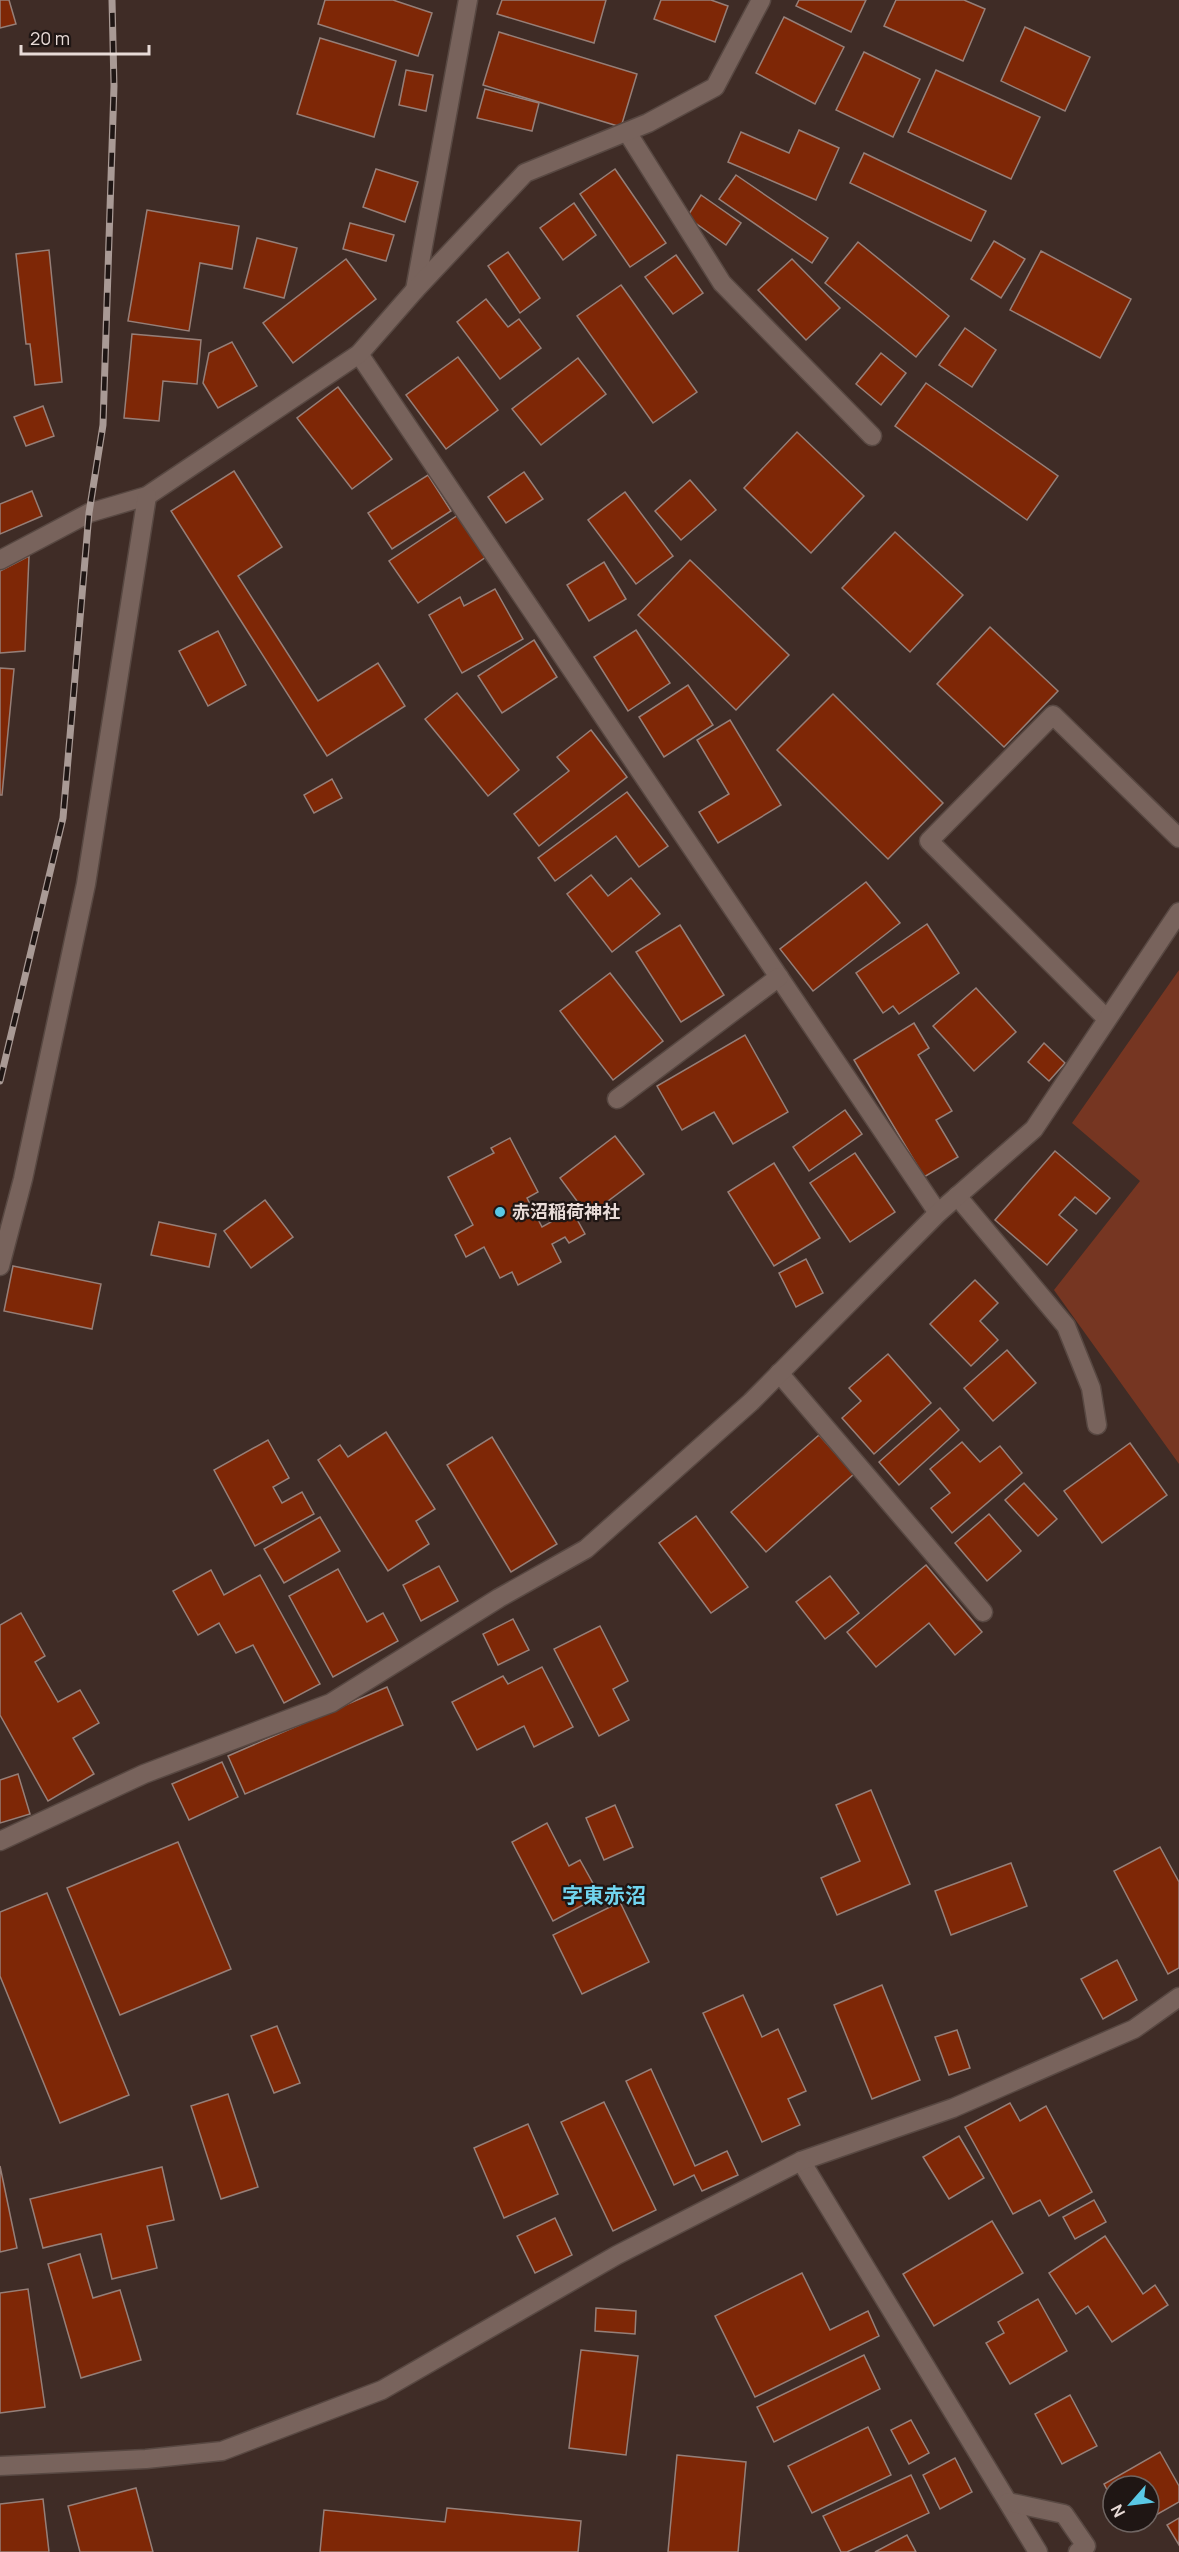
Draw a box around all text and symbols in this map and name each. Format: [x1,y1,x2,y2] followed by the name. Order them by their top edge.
[21,18,148,56] scale bar
[30,26,70,50] text: 20 m
[512,1199,620,1223] place label: 赤沼稲荷神社
[493,1205,507,1219] marker: 赤沼稲荷神社
[562,1881,646,1909] district label: 字東赤沼
[1101,2474,1161,2534] north arrow
[1105,2501,1130,2521] text: N

